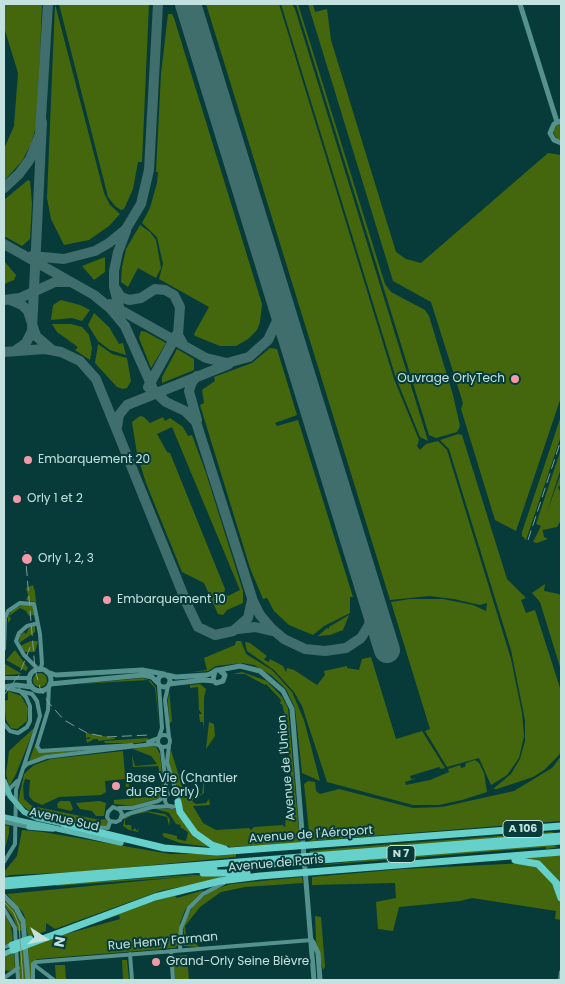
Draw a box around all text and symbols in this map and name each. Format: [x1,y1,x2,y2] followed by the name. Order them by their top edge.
[397,372,505,386] place label: Ouvrage OrlyTech
[509,373,521,385] marker: Ouvrage OrlyTech
[38,453,150,467] place label: Embarquement 20
[22,454,34,466] marker: Embarquement 20
[27,492,83,506] place label: Orly 1 et 2
[11,493,23,505] marker: Orly 1 et 2
[20,552,34,566] marker: Orly 1, 2, 3
[38,552,94,566] place label: Orly 1, 2, 3
[117,593,226,607] place label: Embarquement 10
[101,594,113,606] marker: Embarquement 10
[275,715,299,821] street label: Avenue de l'Union
[126,772,238,800] place label: Base Vie (Chantier du GPE Orly)
[110,780,122,792] marker: Base Vie (Chantier du GPE Orly)
[28,805,100,835] street label: Avenue Sud
[503,821,543,838] road number: A 106
[249,823,373,847] street label: Avenue de l'Aéroport
[387,846,415,862] road number: N 7
[228,853,324,875] street label: Avenue de Paris
[20,914,70,964] north arrow
[107,930,219,954] street label: Rue Henry Farman
[49,935,71,949] text: N
[166,955,309,969] place label: Grand-Orly Seine Bièvre
[150,956,162,968] marker: Grand-Orly Seine Bièvre

